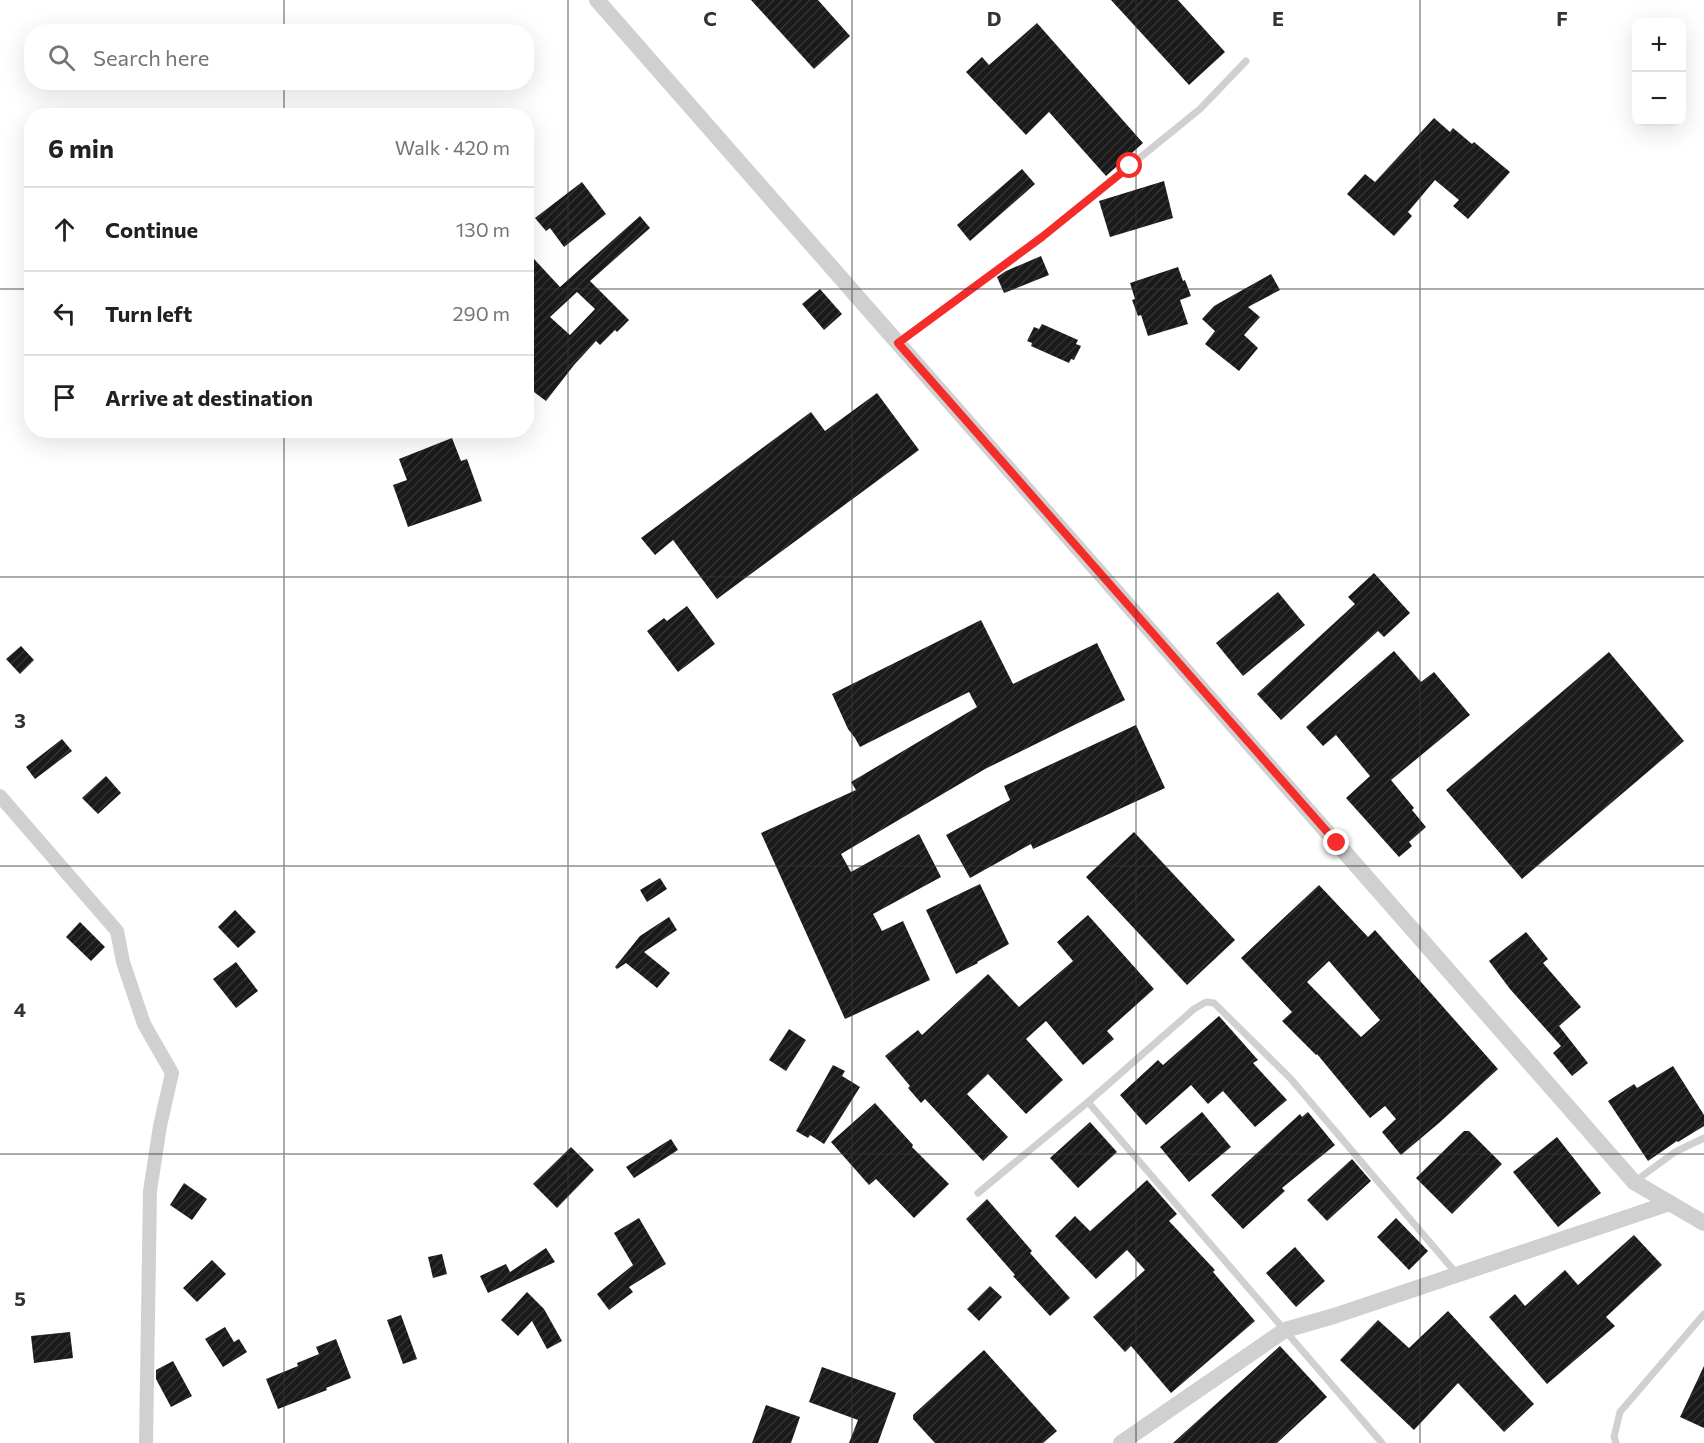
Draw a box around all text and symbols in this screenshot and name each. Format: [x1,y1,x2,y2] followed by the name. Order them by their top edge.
[703,6,717,30] text: C
[987,6,1001,30] text: D
[1272,6,1284,30] text: E
[1556,6,1568,30] text: F
[1632,18,1686,126] map controls
[1632,18,1686,72] button: +
[24,24,534,90] search box
[45,41,78,74] icon: search
[93,44,209,71] text: Search here
[1632,72,1686,126] button: −
[48,132,114,163] text: 6 min
[395,135,510,159] text: Walk · 420 m
[1116,152,1142,178] route start
[48,213,81,246] icon: ahead
[105,216,198,243] text: Continue
[456,217,510,241] text: 130 m
[48,297,81,330] icon: left
[105,300,192,327] text: Turn left
[452,301,510,325] text: 290 m
[48,381,81,414] icon: arrive
[105,384,313,411] text: Arrive at destination
[14,708,26,732] text: 3
[1323,829,1349,855] route end
[14,997,26,1021] text: 4
[14,1286,26,1310] text: 5

